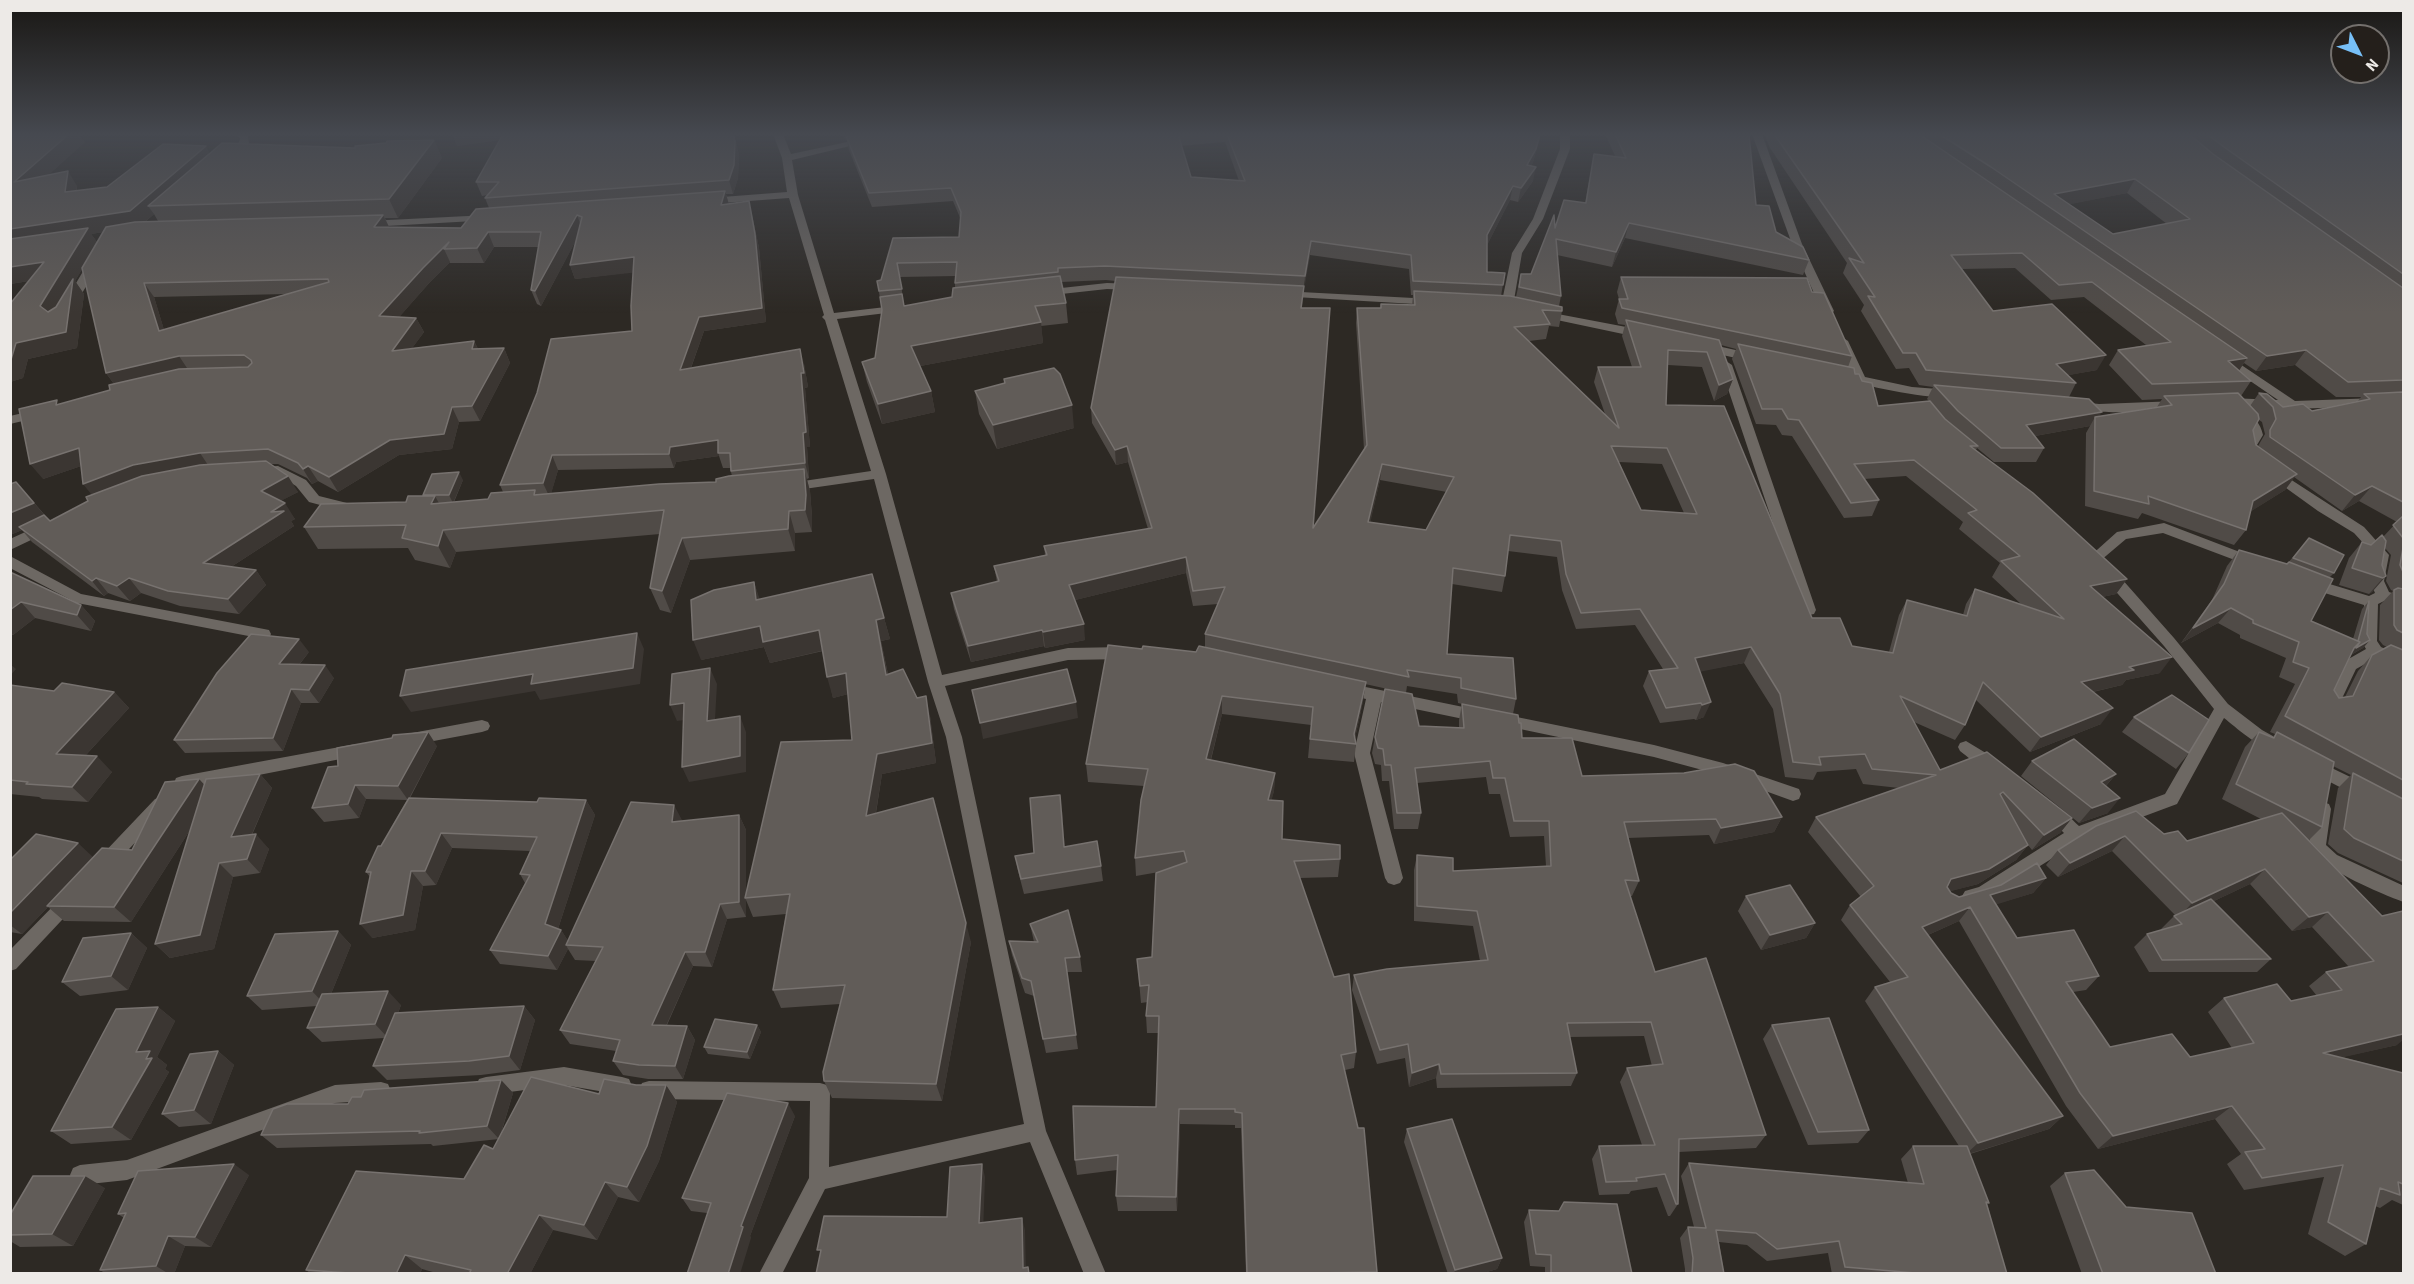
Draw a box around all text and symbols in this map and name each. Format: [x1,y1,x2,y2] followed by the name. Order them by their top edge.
[2330,24,2390,84] north arrow
[2360,53,2384,76] text: N

